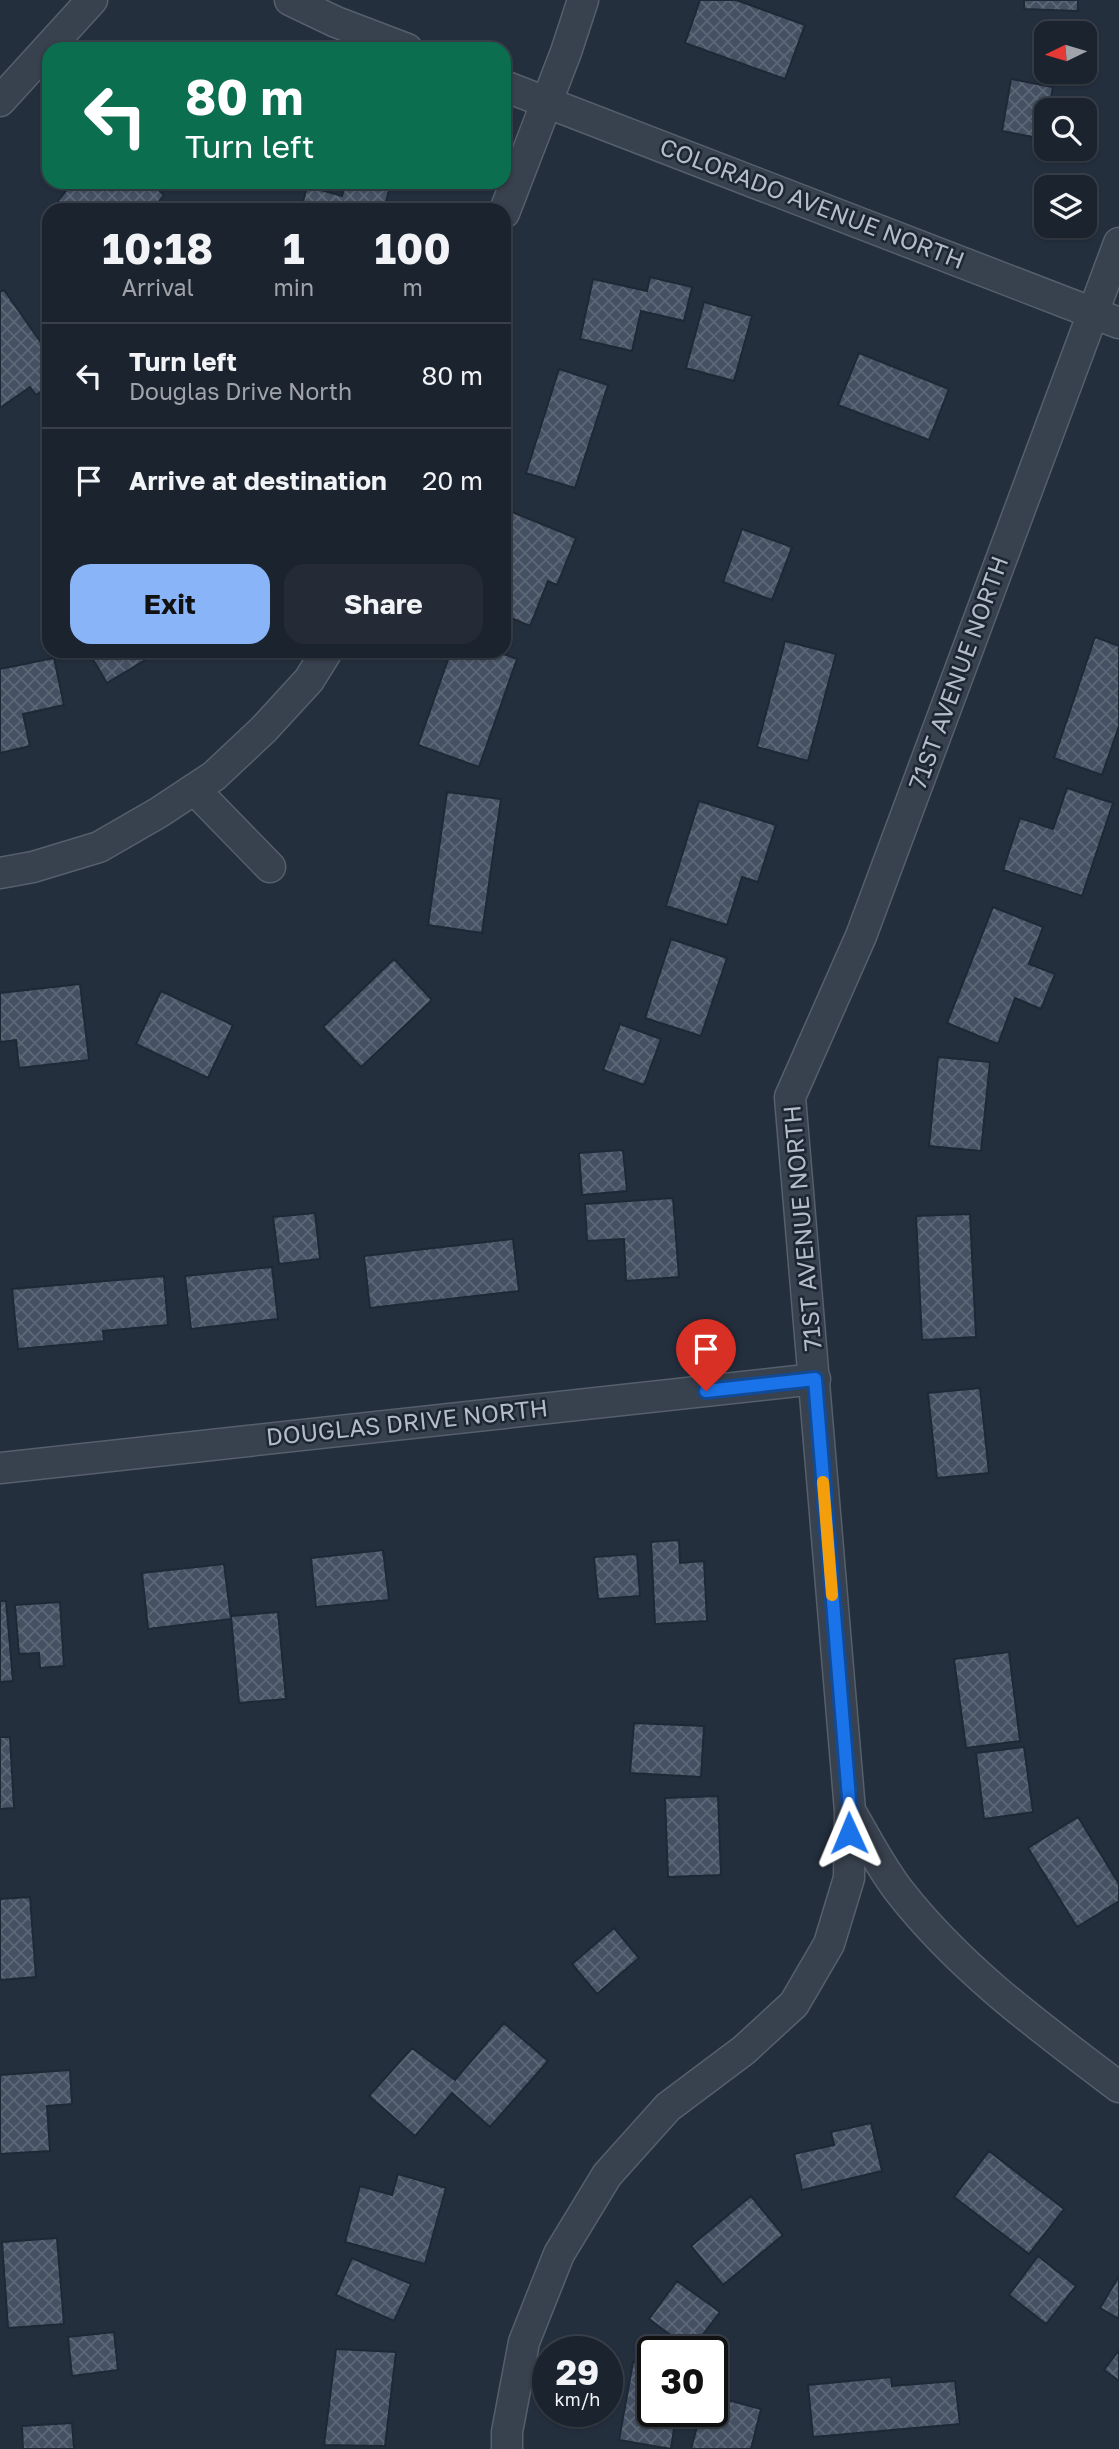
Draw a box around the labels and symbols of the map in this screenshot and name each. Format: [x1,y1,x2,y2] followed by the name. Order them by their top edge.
[1034,21,1097,84] north arrow
[656,131,969,274] street label: COLORADO AVENUE NORTH
[902,552,1013,793] street label: 71ST AVENUE NORTH
[776,1104,827,1352] street label: 71ST AVENUE NORTH
[676,1319,736,1391] pin
[265,1392,549,1451] street label: DOUGLAS DRIVE NORTH
[812,1796,886,1870] position arrow
[637,2336,728,2427] speed limit sign: 30

